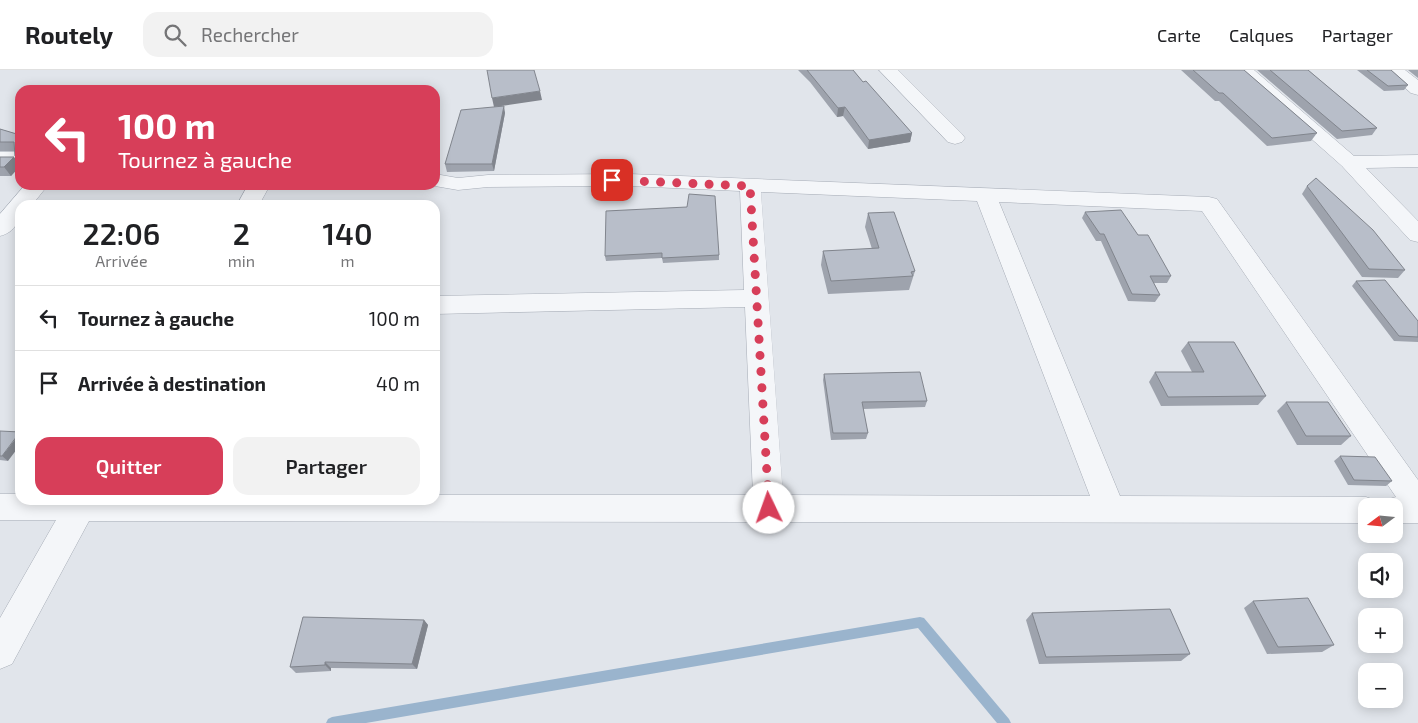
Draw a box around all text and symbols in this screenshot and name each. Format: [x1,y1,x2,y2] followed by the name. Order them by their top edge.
[143,12,493,57] search box
[25,20,113,49] text: Routely
[161,21,189,49] icon: search
[201,23,299,46] text: Rechercher
[1157,24,1201,46] text: Carte
[1229,24,1294,46] text: Calques
[1322,24,1393,46] text: Partager
[118,104,216,146] text: 100 m
[35,105,100,170] icon: left
[118,146,292,172] text: Tournez à gauche
[591,159,633,201] pin
[598,166,626,194] icon: arrive
[82,215,160,251] text: 22:06
[233,215,250,251] text: 2
[323,215,373,251] text: 140
[95,251,148,270] text: Arrivée
[228,251,255,270] text: min
[341,251,355,270] text: m
[35,304,63,332] icon: left
[78,307,234,330] text: Tournez à gauche
[369,307,420,330] text: 100 m
[35,369,63,397] icon: arrive
[78,372,266,395] text: Arrivée à destination
[376,372,420,395] text: 40 m
[35,437,223,495] button: Quitter
[233,437,420,495] button: Partager
[742,481,794,533] position arrow
[1358,498,1402,542] north arrow
[1358,498,1403,708] map controls
[1358,553,1403,598] button: sound
[1358,608,1403,653] button: +
[1358,663,1403,708] button: −

